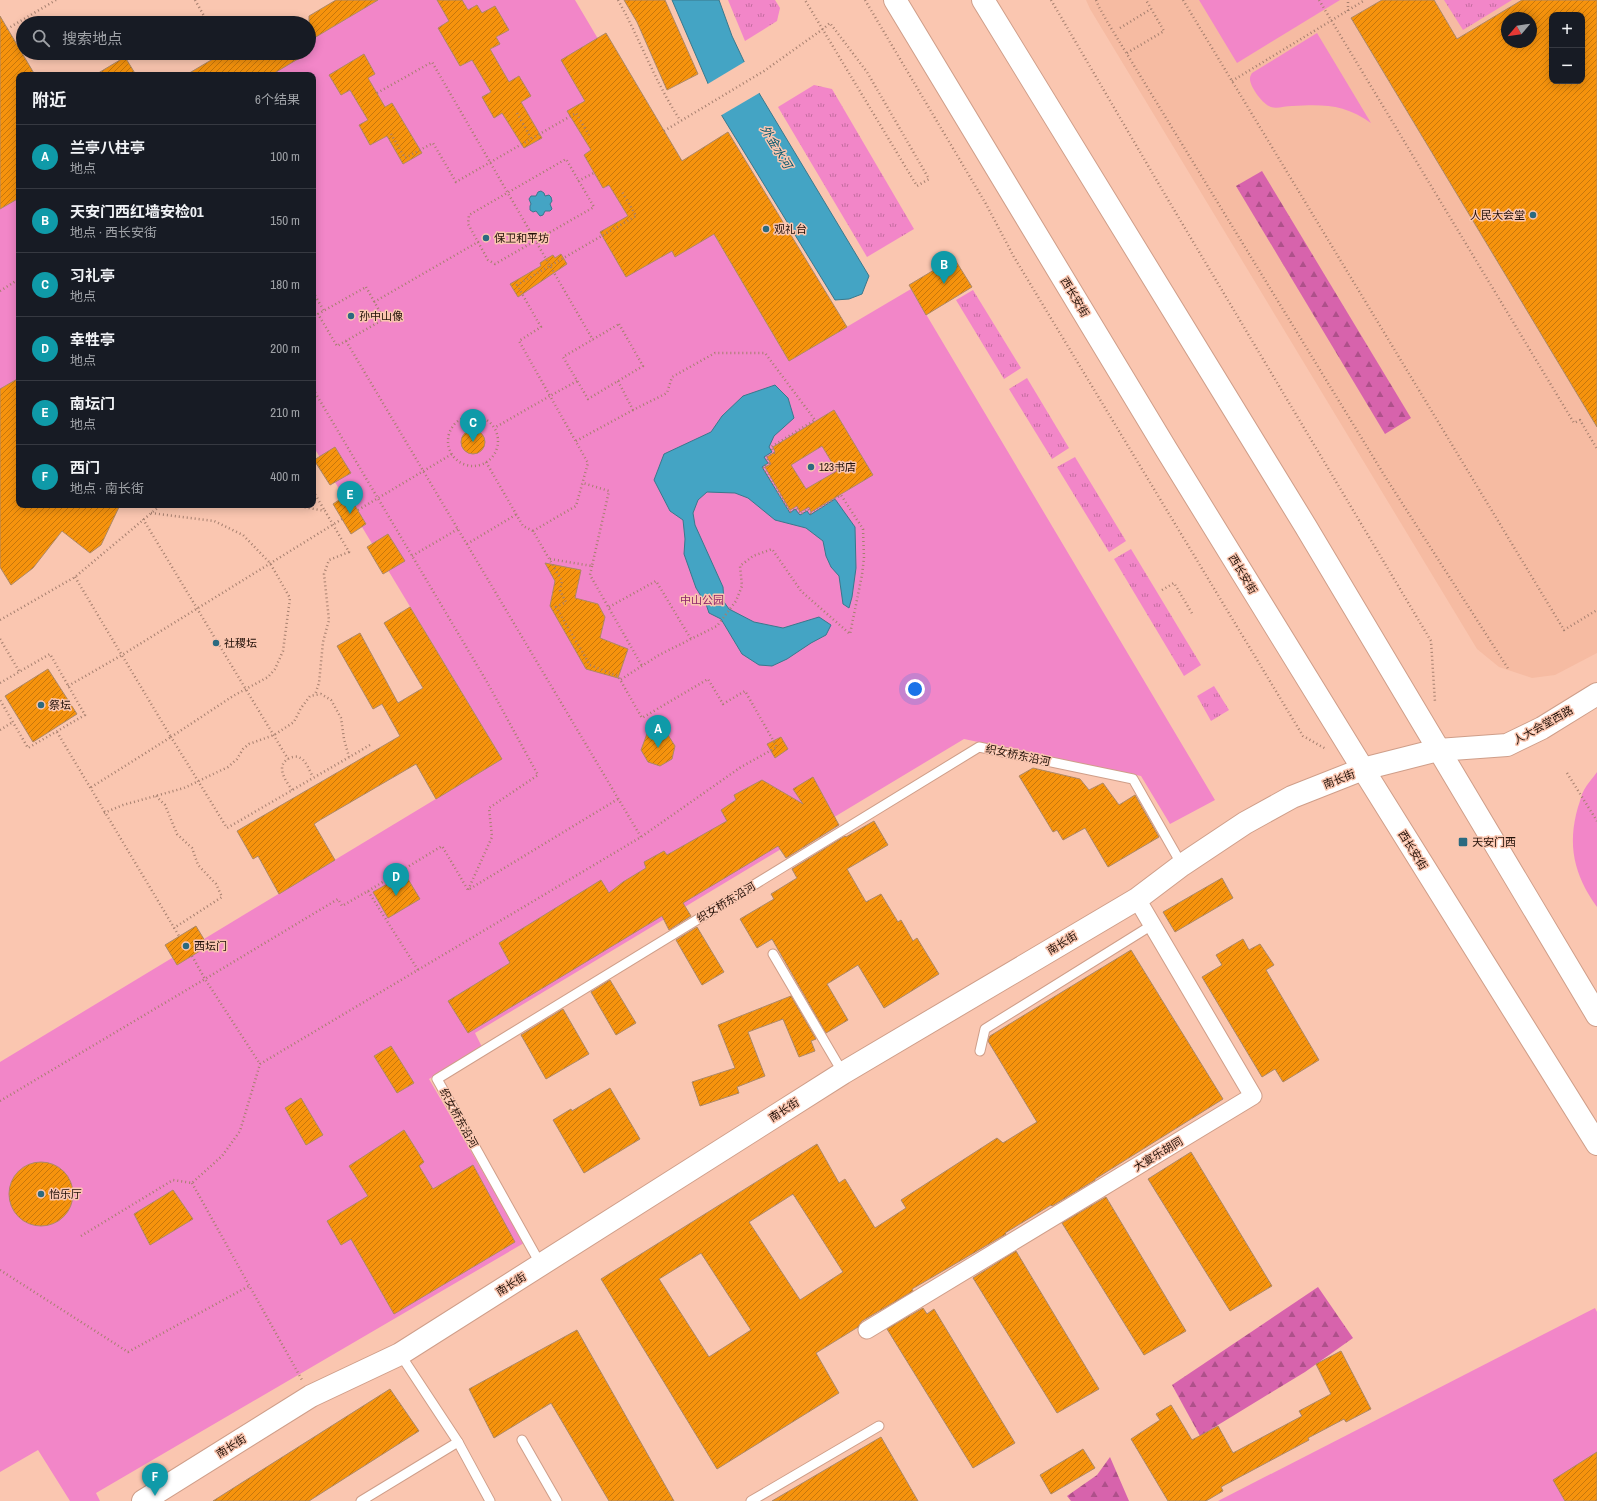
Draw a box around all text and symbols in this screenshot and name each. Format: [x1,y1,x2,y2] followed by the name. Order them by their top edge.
[1501,12,1537,48] north arrow
[1549,12,1585,84] map controls
[1549,12,1585,48] button: +
[16,16,316,60] search box
[30,27,52,49] icon: search
[62,28,122,49] text: 搜索地点
[1549,48,1585,84] button: −
[32,88,66,111] text: 附近
[255,91,300,108] text: 6个结果
[757,122,796,173] water label: 外金水河
[70,137,145,158] text: 兰亭八柱亭
[41,148,49,165] text: A
[270,148,300,165] text: 100 m
[70,160,96,177] text: 地点
[70,201,204,222] text: 天安门西红墙安检01
[1470,208,1525,222] place label: 人民大会堂
[1528,210,1538,220] marker: 人民大会堂
[41,212,49,229] text: B
[270,212,300,229] text: 150 m
[774,222,807,236] place label: 观礼台
[70,224,157,241] text: 地点 · 西长安街
[761,224,771,234] marker: 观礼台
[494,231,549,245] place label: 保卫和平坊
[481,233,491,243] marker: 保卫和平坊
[931,251,957,284] pin: B
[70,265,115,286] text: 习礼亭
[1058,275,1092,319] street label: 西长安街
[41,276,49,293] text: C
[270,276,300,293] text: 180 m
[70,288,96,305] text: 地点
[359,309,403,323] place label: 孙中山像
[346,311,356,321] marker: 孙中山像
[70,329,115,350] text: 幸牲亭
[41,340,49,357] text: D
[270,340,300,357] text: 200 m
[70,352,96,369] text: 地点
[70,393,115,414] text: 南坛门
[41,404,49,421] text: E
[270,404,300,421] text: 210 m
[460,409,486,442] pin: C
[70,416,96,433] text: 地点
[70,457,100,478] text: 西门
[819,460,856,474] place label: 123书店
[806,462,816,472] marker: 123书店
[42,468,48,485] text: F
[270,468,300,485] text: 400 m
[70,480,144,497] text: 地点 · 南长街
[337,481,363,514] pin: E
[1226,552,1260,596] street label: 西长安街
[680,593,724,607] park label: 中山公园
[224,636,257,650] place label: 社稷坛
[211,638,221,648] marker: 社稷坛
[905,679,925,699] your location
[49,698,71,712] place label: 祭坛
[36,700,46,710] marker: 祭坛
[1511,703,1575,747] street label: 人大会堂西路
[645,715,671,748] pin: A
[984,741,1052,769] street label: 织女桥东沿河
[1321,767,1357,791] street label: 南长街
[1395,828,1431,872] street label: 西长安街
[1472,835,1516,849] place label: 天安门西
[1457,836,1469,848] marker: 天安门西
[383,863,409,896] pin: D
[694,879,758,925] street label: 织女桥东沿河
[1044,929,1080,957] street label: 南长街
[194,939,227,953] place label: 西坛门
[181,941,191,951] marker: 西坛门
[437,1086,481,1150] street label: 织女桥东沿河
[766,1095,802,1125] street label: 南长街
[1131,1134,1185,1174] street label: 大宴乐胡同
[49,1187,82,1201] place label: 怡乐厅
[36,1189,46,1199] marker: 怡乐厅
[493,1269,529,1299] street label: 南长街
[213,1431,249,1461] street label: 南长街
[142,1463,168,1496] pin: F

